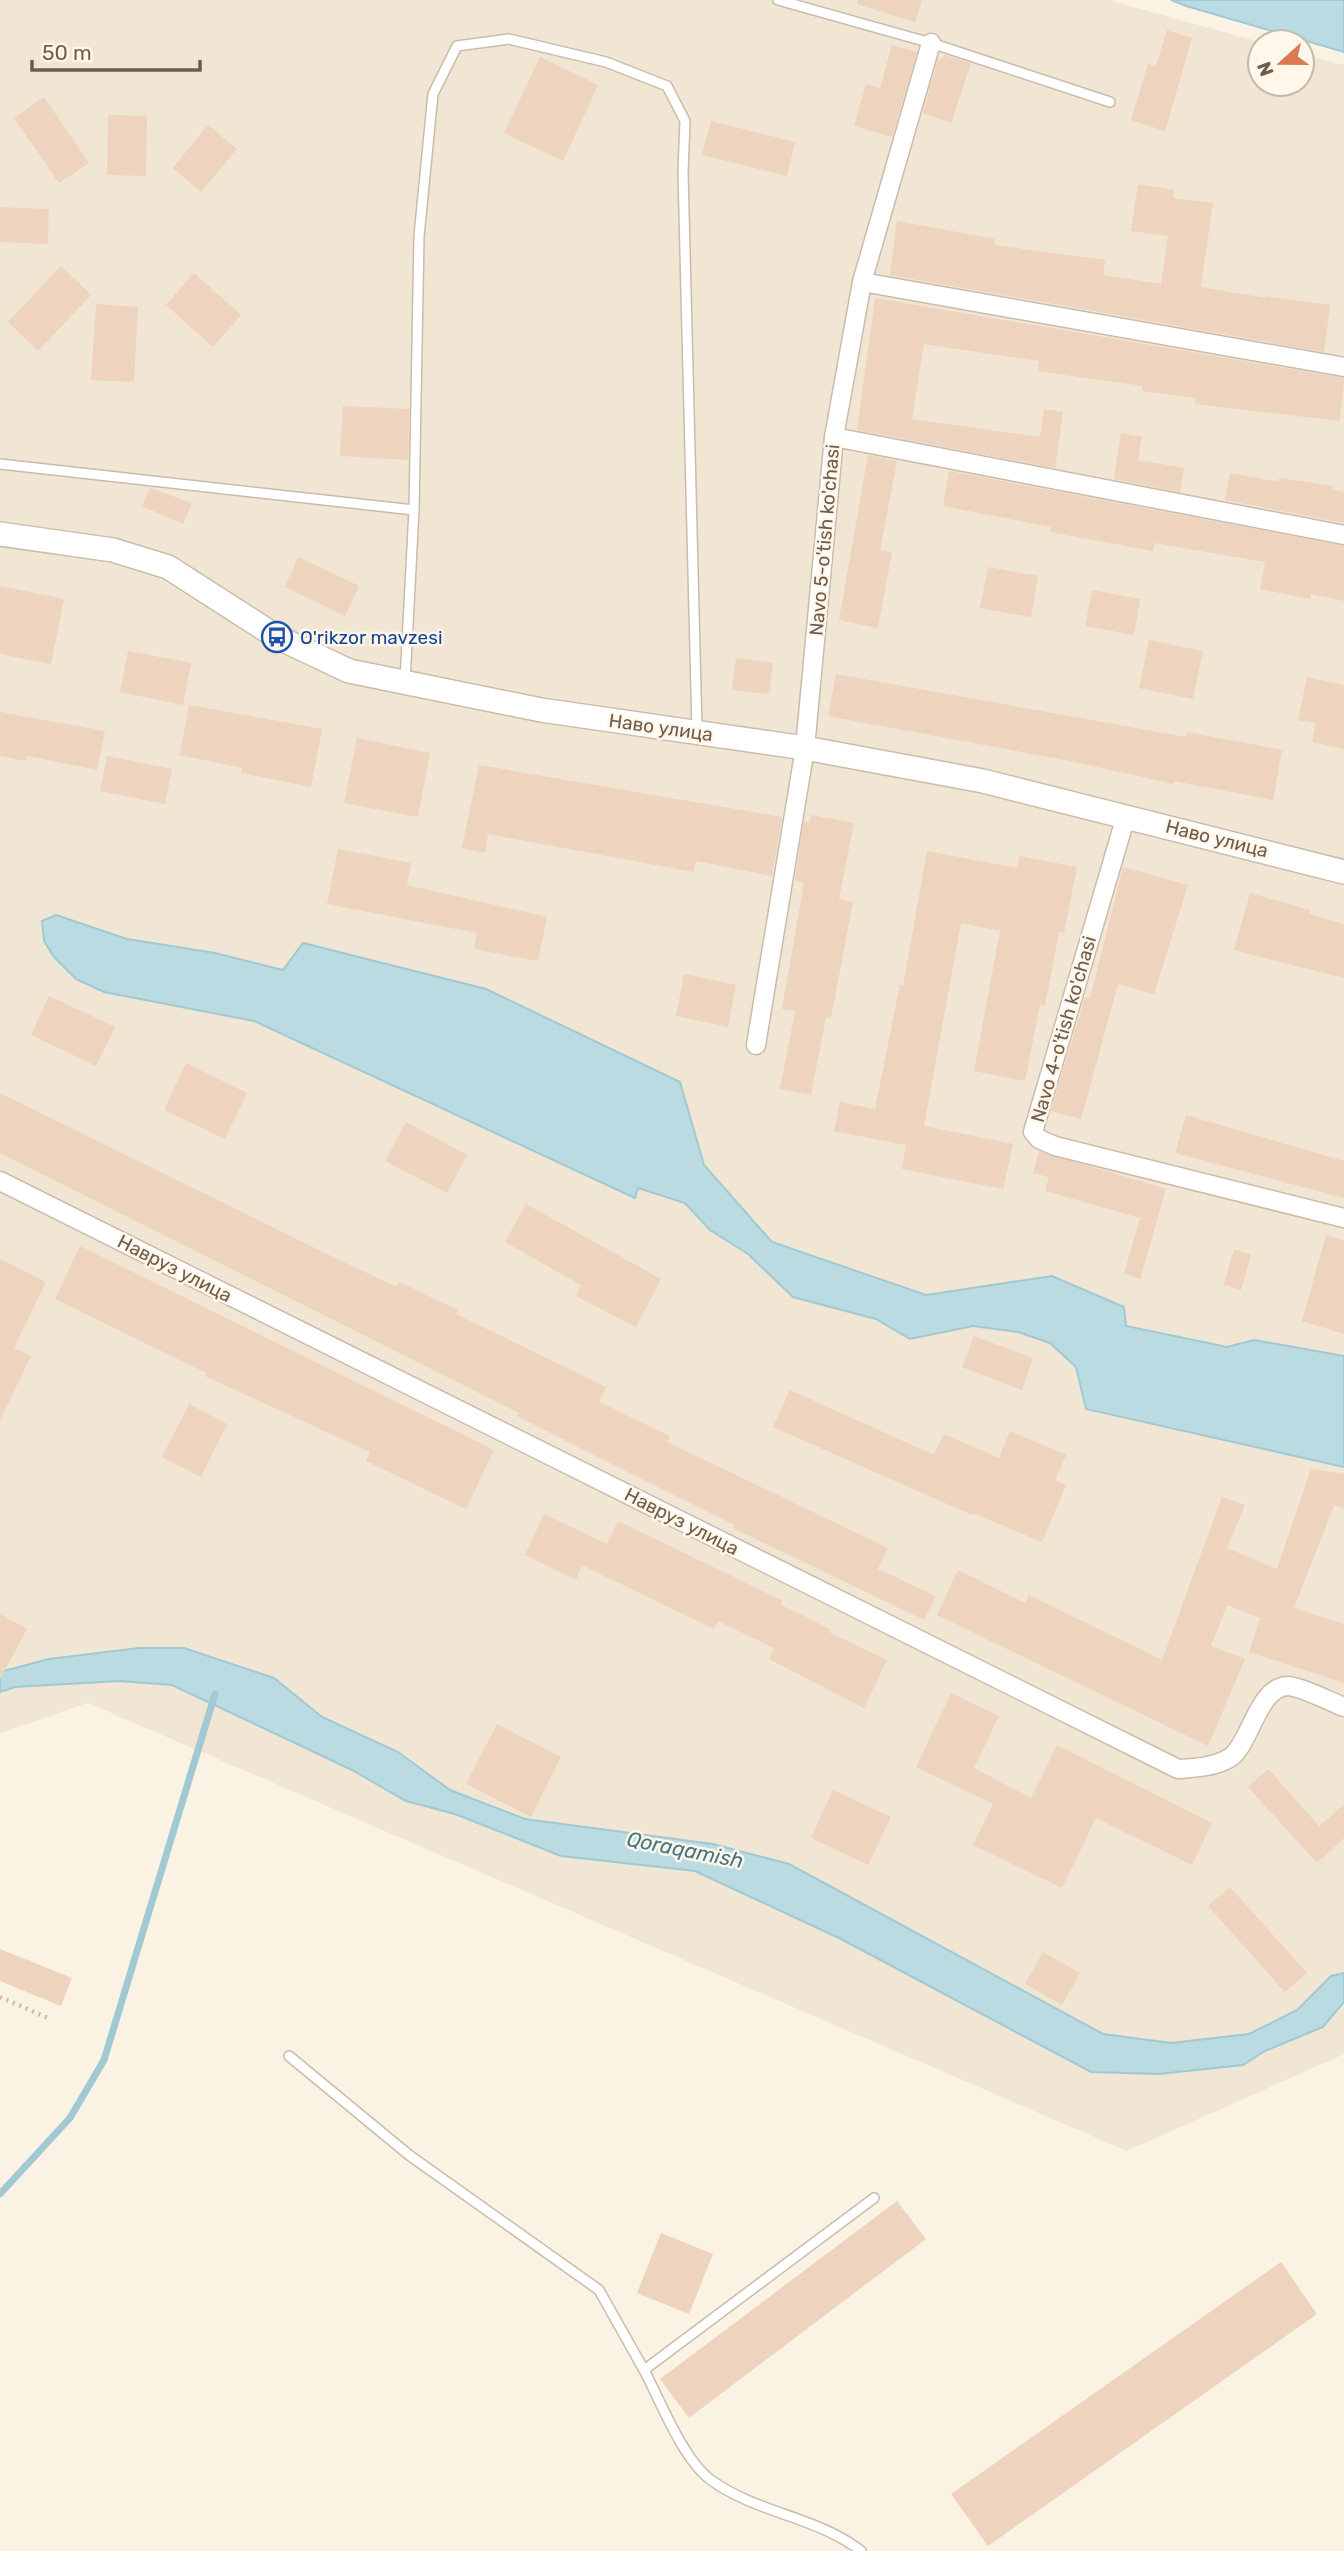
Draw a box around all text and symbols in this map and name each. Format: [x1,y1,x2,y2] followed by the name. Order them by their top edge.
[32,28,200,72] scale bar
[1246,28,1316,98] north arrow
[42,40,92,65] text: 50 m
[1252,58,1279,79] text: N
[805,443,844,637] street label: Navo 5-o'tish ko'chasi
[260,620,294,654] bus stop icon: O'rikzor mavzesi
[300,626,443,649] place label: O'rikzor mavzesi
[607,709,714,746] street label: Наво улица
[1163,815,1271,862] street label: Наво улица
[1026,933,1101,1125] street label: Navo 4-o'tish ko'chasi
[114,1230,236,1307] street label: Навруз улица
[621,1483,743,1560] street label: Навруз улица
[624,1826,746,1873] water label: Qoraqamish

